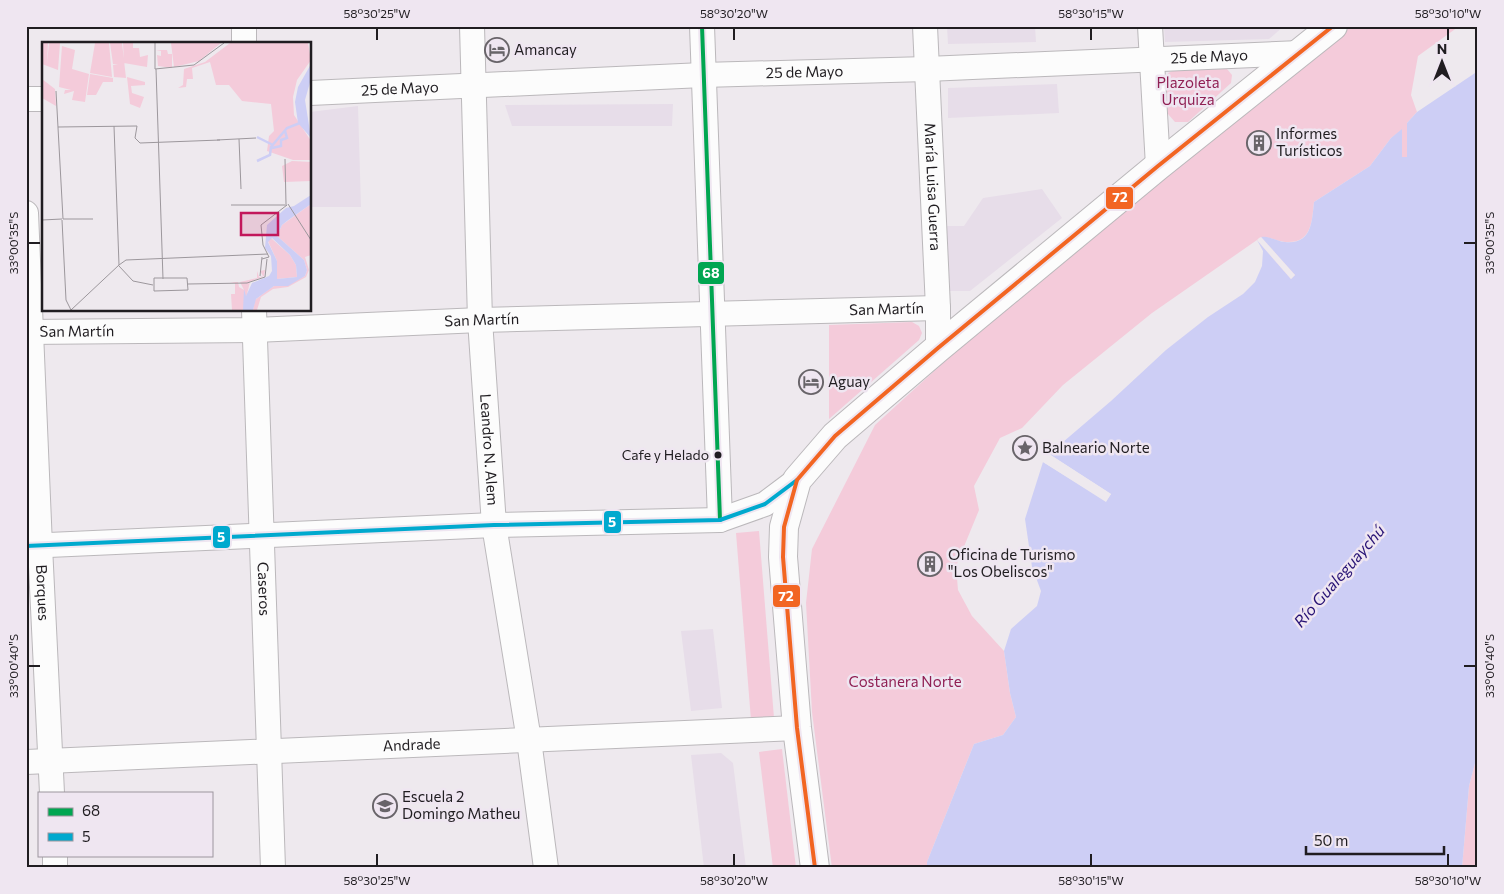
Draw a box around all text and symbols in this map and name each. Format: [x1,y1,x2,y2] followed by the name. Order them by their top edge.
[343,6,411,20] text: 58°30'25"W
[700,6,768,20] text: 58°30'20"W
[1058,6,1124,20] text: 58°30'15"W
[1415,6,1481,20] text: 58°30'10"W
[484,37,510,63] hotel icon: Amancay
[1416,38,1466,88] north arrow
[514,40,577,58] place label: Amancay
[1437,40,1447,57] text: N
[42,42,311,311] inset map
[1170,45,1248,67] street label: 25 de Mayo
[765,61,844,81] street label: 25 de Mayo
[1156,73,1220,108] park label: Plazoleta Urquiza
[361,77,439,99] street label: 25 de Mayo
[921,122,945,251] street label: María Luisa Guerra
[1276,124,1343,159] place label: Informes Turísticos
[1246,130,1272,156] building icon: Informes Turísticos
[1105,186,1134,210] line badge: 72
[1112,188,1128,205] text: 72
[6,212,20,274] text: 33°00'35"S
[1482,212,1496,274] text: 33°00'35"S
[697,261,725,285] line badge: 68
[702,264,720,281] text: 68
[849,298,924,318] street label: San Martín
[444,309,519,330] street label: San Martín
[39,321,114,340] street label: San Martín
[798,369,824,395] hotel icon: Aguay
[828,372,870,390] place label: Aguay
[477,393,503,506] street label: Leandro N. Alem
[1012,435,1038,461] place icon: Balneario Norte
[1042,438,1150,456] place label: Balneario Norte
[622,446,709,463] place label: Cafe y Helado
[713,450,723,460] marker: Cafe y Helado
[603,510,622,534] line badge: 5
[608,513,616,530] text: 5
[1289,521,1388,631] water label: Río Gualeguaychú
[212,525,231,549] line badge: 5
[217,528,225,545] text: 5
[948,545,1076,580] place label: Oficina de Turismo "Los Obeliscos"
[917,551,943,577] building icon: Oficina de Turismo "Los Obeliscos"
[255,561,274,616] street label: Caseros
[33,564,54,621] street label: Borques
[772,584,801,608] line badge: 72
[778,587,794,604] text: 72
[6,634,20,698] text: 33°00'40"S
[1482,634,1496,698] text: 33°00'40"S
[848,672,962,690] park label: Costanera Norte
[382,734,441,754] street label: Andrade
[402,787,520,822] place label: Escuela 2 Domingo Matheu
[38,792,212,856] legend
[372,793,398,819] school or university icon: Escuela 2 Domingo Matheu
[82,801,100,819] text: 68
[1306,824,1444,856] scale bar
[82,827,91,845] text: 5
[1314,831,1348,849] text: 50 m
[343,873,411,887] text: 58°30'25"W
[700,873,768,887] text: 58°30'20"W
[1058,873,1124,887] text: 58°30'15"W
[1415,873,1481,887] text: 58°30'10"W

